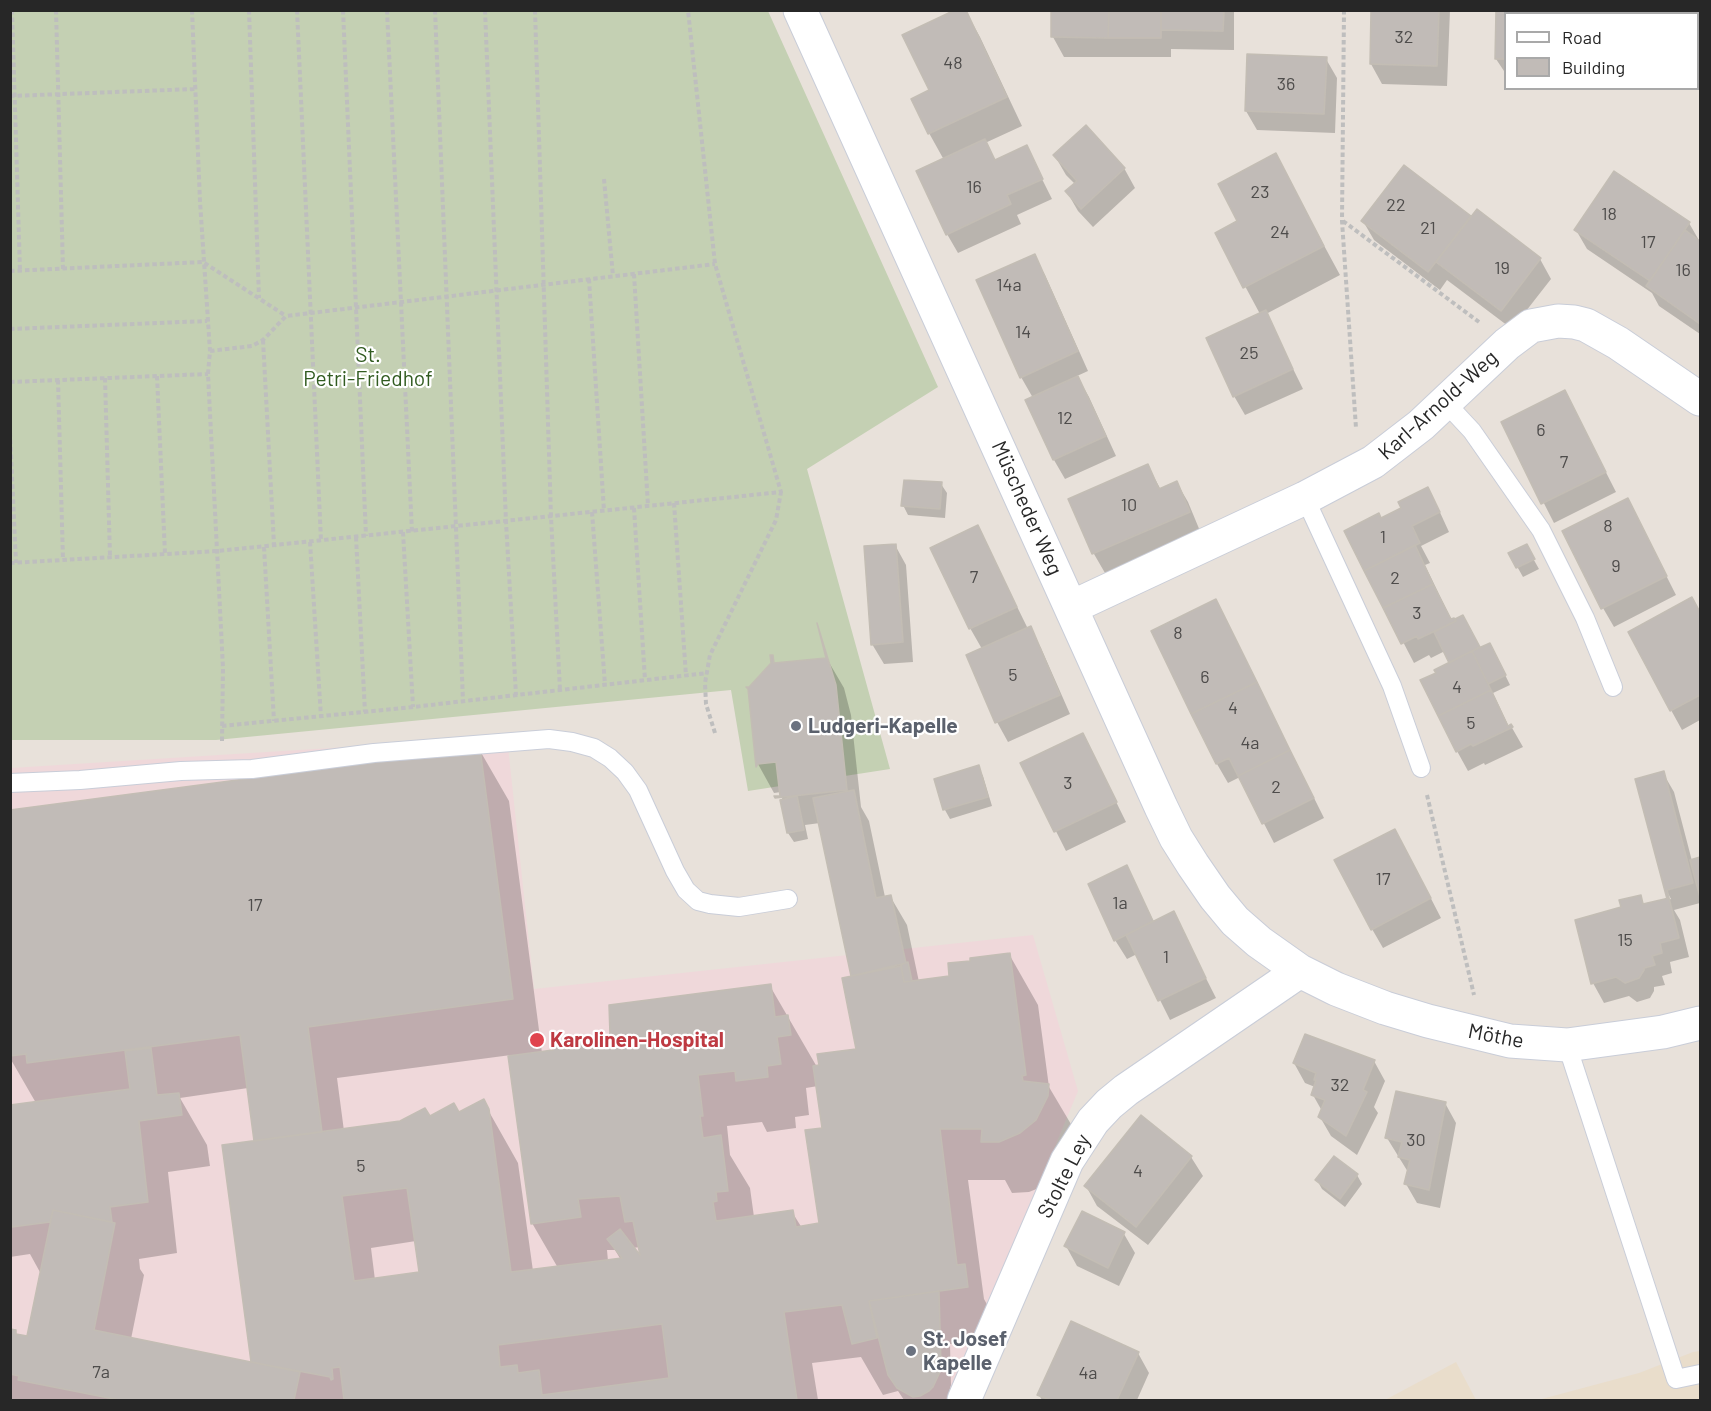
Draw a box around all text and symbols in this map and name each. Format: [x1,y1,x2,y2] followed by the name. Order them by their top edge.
[1504,12,1699,90] legend
[1395,26,1413,48] house number: 32
[1562,26,1602,48] text: Road
[943,52,963,74] house number: 48
[1562,56,1625,78] text: Building
[1277,73,1295,95] house number: 36
[966,176,982,198] house number: 16
[1251,181,1269,203] house number: 23
[1386,194,1406,216] house number: 22
[1601,203,1617,225] house number: 18
[1420,217,1436,239] house number: 21
[1270,221,1290,243] house number: 24
[1641,231,1655,253] house number: 17
[1494,257,1510,279] house number: 19
[1675,259,1691,281] house number: 16
[996,274,1022,296] house number: 14a
[1015,321,1031,343] house number: 14
[303,342,433,392] park label: St. Petri-Friedhof
[1240,342,1258,364] house number: 25
[1373,345,1503,465] street label: Karl-Arnold-Weg
[1057,407,1073,429] house number: 12
[1536,419,1546,441] house number: 6
[986,437,1068,579] street label: Müscheder Weg
[1560,451,1568,473] house number: 7
[1121,494,1137,516] house number: 10
[1603,515,1613,537] house number: 8
[1380,526,1386,548] house number: 1
[1611,555,1621,577] house number: 9
[970,566,978,588] house number: 7
[1390,567,1400,589] house number: 2
[1412,602,1422,624] house number: 3
[1173,622,1183,644] house number: 8
[1008,664,1018,686] house number: 5
[1200,666,1210,688] house number: 6
[1452,676,1462,698] house number: 4
[1228,697,1238,719] house number: 4
[1466,712,1476,734] house number: 5
[808,713,958,739] place label: Ludgeri-Kapelle
[789,719,803,733] marker: Ludgeri-Kapelle
[1240,732,1260,754] house number: 4a
[1063,772,1073,794] house number: 3
[1271,776,1281,798] house number: 2
[1376,868,1390,890] house number: 17
[1112,892,1128,914] house number: 1a
[248,894,262,916] house number: 17
[1617,929,1633,951] house number: 15
[1163,946,1169,968] house number: 1
[1466,1018,1526,1054] street label: Möthe
[550,1027,724,1053] place label: Karolinen-Hospital
[528,1031,546,1049] marker: Karolinen-Hospital
[1331,1074,1349,1096] house number: 32
[1406,1129,1426,1151] house number: 30
[1032,1130,1096,1222] street label: Stolte Ley
[356,1155,366,1177] house number: 5
[1133,1160,1143,1182] house number: 4
[923,1326,1007,1376] place label: St. Josef Kapelle
[904,1344,918,1358] marker: St. Josef Kapelle
[92,1361,110,1383] house number: 7a
[1078,1362,1098,1384] house number: 4a

